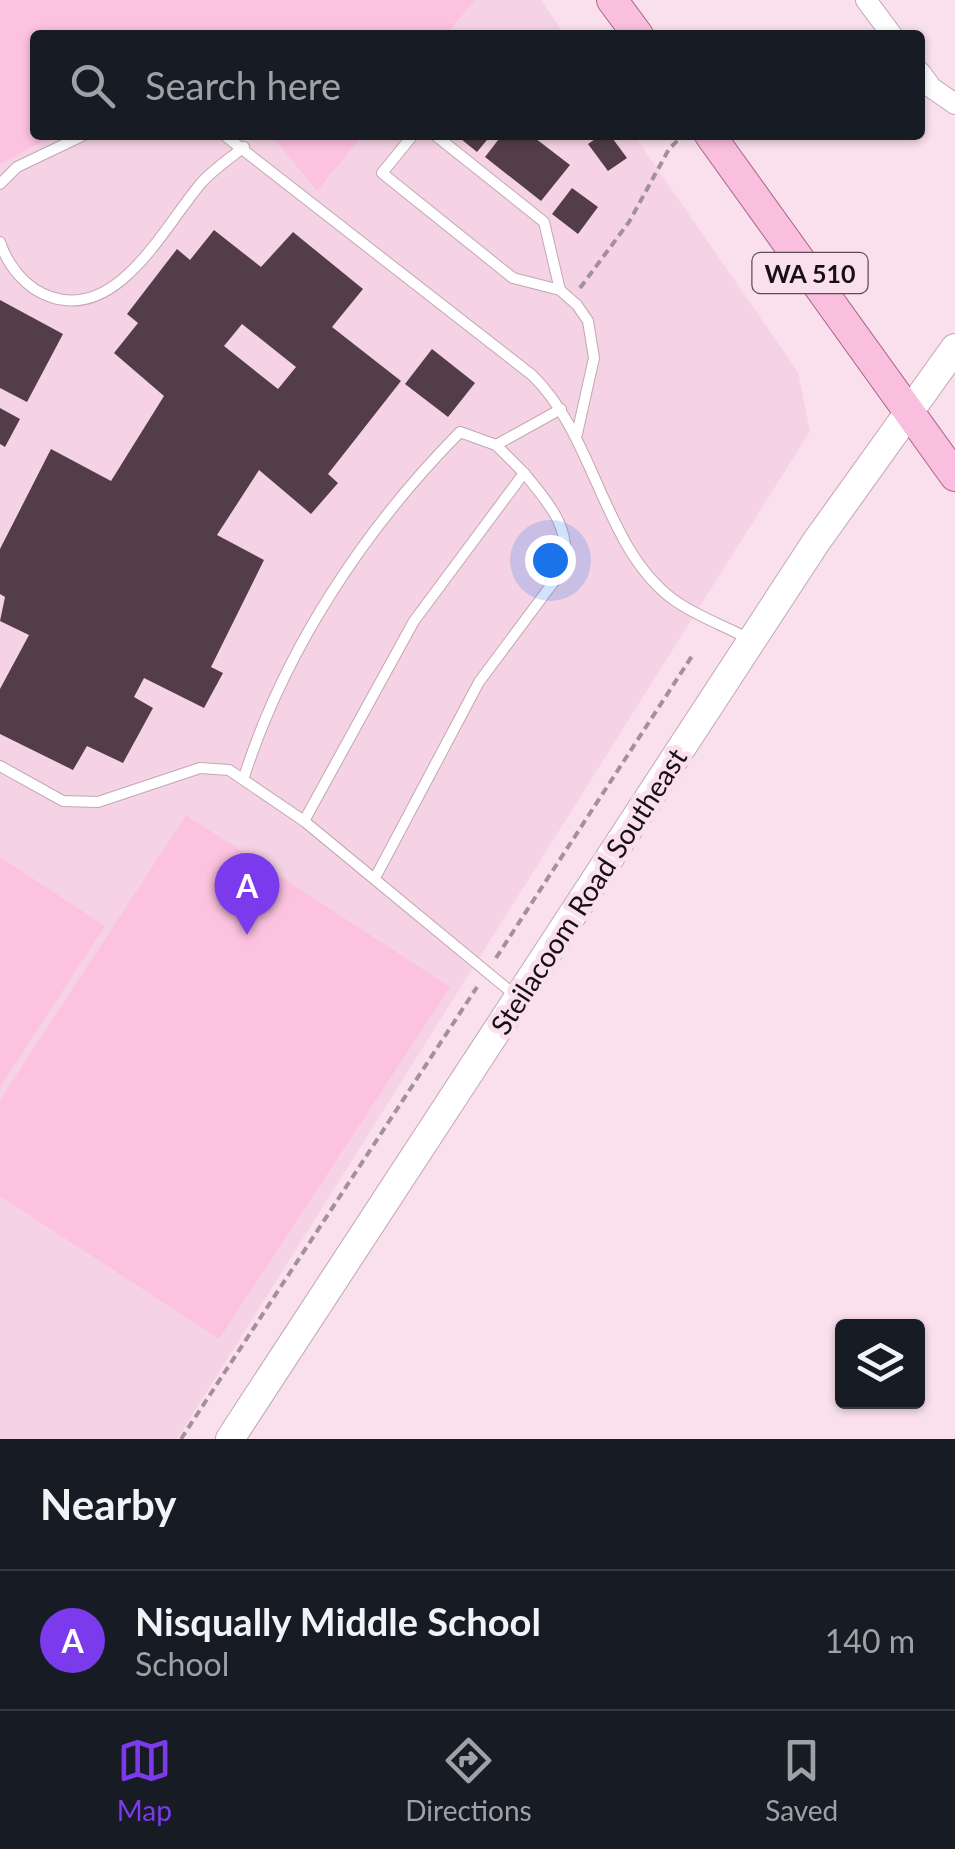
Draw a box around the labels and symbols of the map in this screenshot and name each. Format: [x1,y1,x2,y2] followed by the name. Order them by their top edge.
[752,253,868,293] road number: WA 510
[525,535,576,586] your location
[483,742,693,1040] street label: Steilacoom Road Southeast
[214,852,280,935] pin: A

